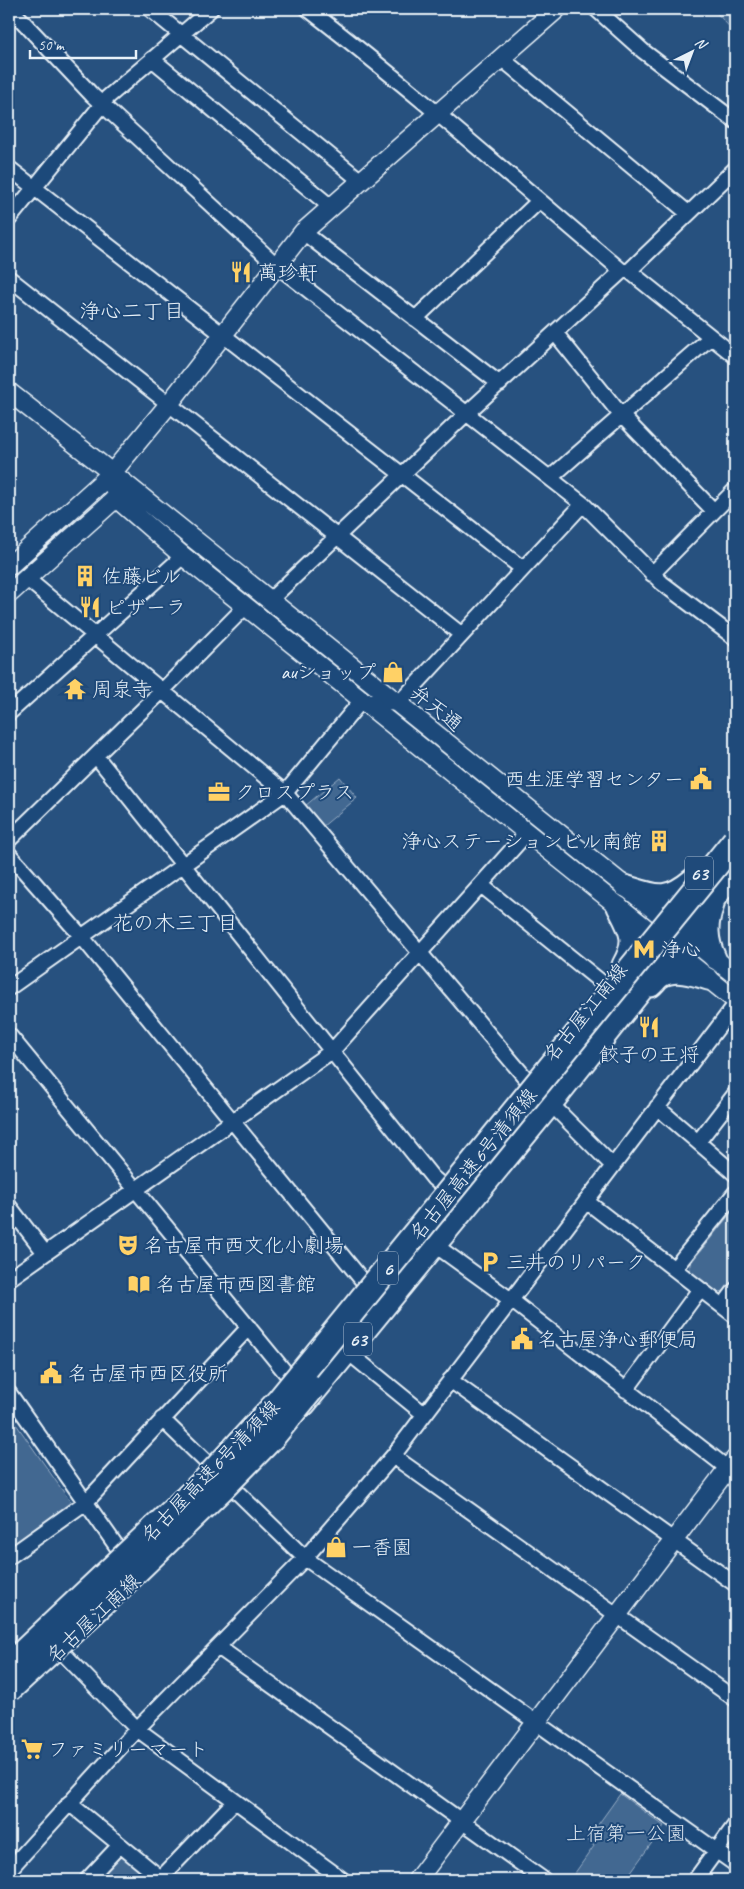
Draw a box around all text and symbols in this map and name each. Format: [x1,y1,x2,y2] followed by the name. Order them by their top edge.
[30,28,136,60] scale bar
[666,28,716,78] north arrow
[691,33,711,53] text: N
[38,36,65,55] text: 50 m
[228,259,254,285] restaurant icon: 萬珍軒
[258,260,318,285] place label: 萬珍軒
[80,298,185,324] district label: 浄心二丁目
[72,563,98,589] building icon: 佐藤ビル
[102,564,182,589] place label: 佐藤ビル
[77,594,103,620] restaurant icon: ピザーラ
[106,595,186,620] place label: ピザーラ
[380,659,406,685] shop icon: auショップ
[281,660,376,685] place label: auショップ
[62,676,88,702] temple icon: 周泉寺
[92,677,152,702] place label: 周泉寺
[406,680,468,737] street label: 弁天通
[688,766,714,792] public building icon: 西生涯学習センター
[505,767,684,792] place label: 西生涯学習センター
[206,779,232,805] office icon: クロスプラス
[235,780,354,805] place label: クロスプラス
[646,828,672,854] building icon: 浄心ステーションビル南館
[402,829,642,854] place label: 浄心ステーションビル南館
[685,856,713,890] road number: 63
[112,910,238,936] district label: 花の木三丁目
[631,936,657,962] metro station icon: 浄心
[661,937,701,962] place label: 浄心
[538,958,633,1067] street label: 名古屋江南線
[636,1014,662,1040] restaurant icon: 餃子の王将
[599,1042,699,1067] place label: 餃子の王将
[404,1083,543,1246] street label: 名古屋高速6号清須線
[115,1232,141,1258] theatre icon: 名古屋市西文化小劇場
[144,1233,344,1258] place label: 名古屋市西文化小劇場
[477,1249,503,1275] parking icon: 三井のリパーク
[506,1250,646,1275] place label: 三井のリパーク
[378,1252,398,1284] road number: 6
[126,1271,152,1297] library icon: 名古屋市西図書館
[156,1272,316,1297] place label: 名古屋市西図書館
[344,1322,372,1356] road number: 63
[509,1326,535,1352] public building icon: 名古屋浄心郵便局
[538,1327,698,1352] place label: 名古屋浄心郵便局
[38,1360,64,1386] public building icon: 名古屋市西区役所
[68,1361,228,1386] place label: 名古屋市西区役所
[136,1395,285,1548] street label: 名古屋高速6号清須線
[323,1534,349,1560] shop icon: 一香園
[352,1535,412,1560] place label: 一香園
[41,1568,146,1668] street label: 名古屋江南線
[19,1736,45,1762] supermarket icon: ファミリーマート
[48,1737,208,1762] place label: ファミリーマート
[566,1821,686,1846] park label: 上宿第一公園

